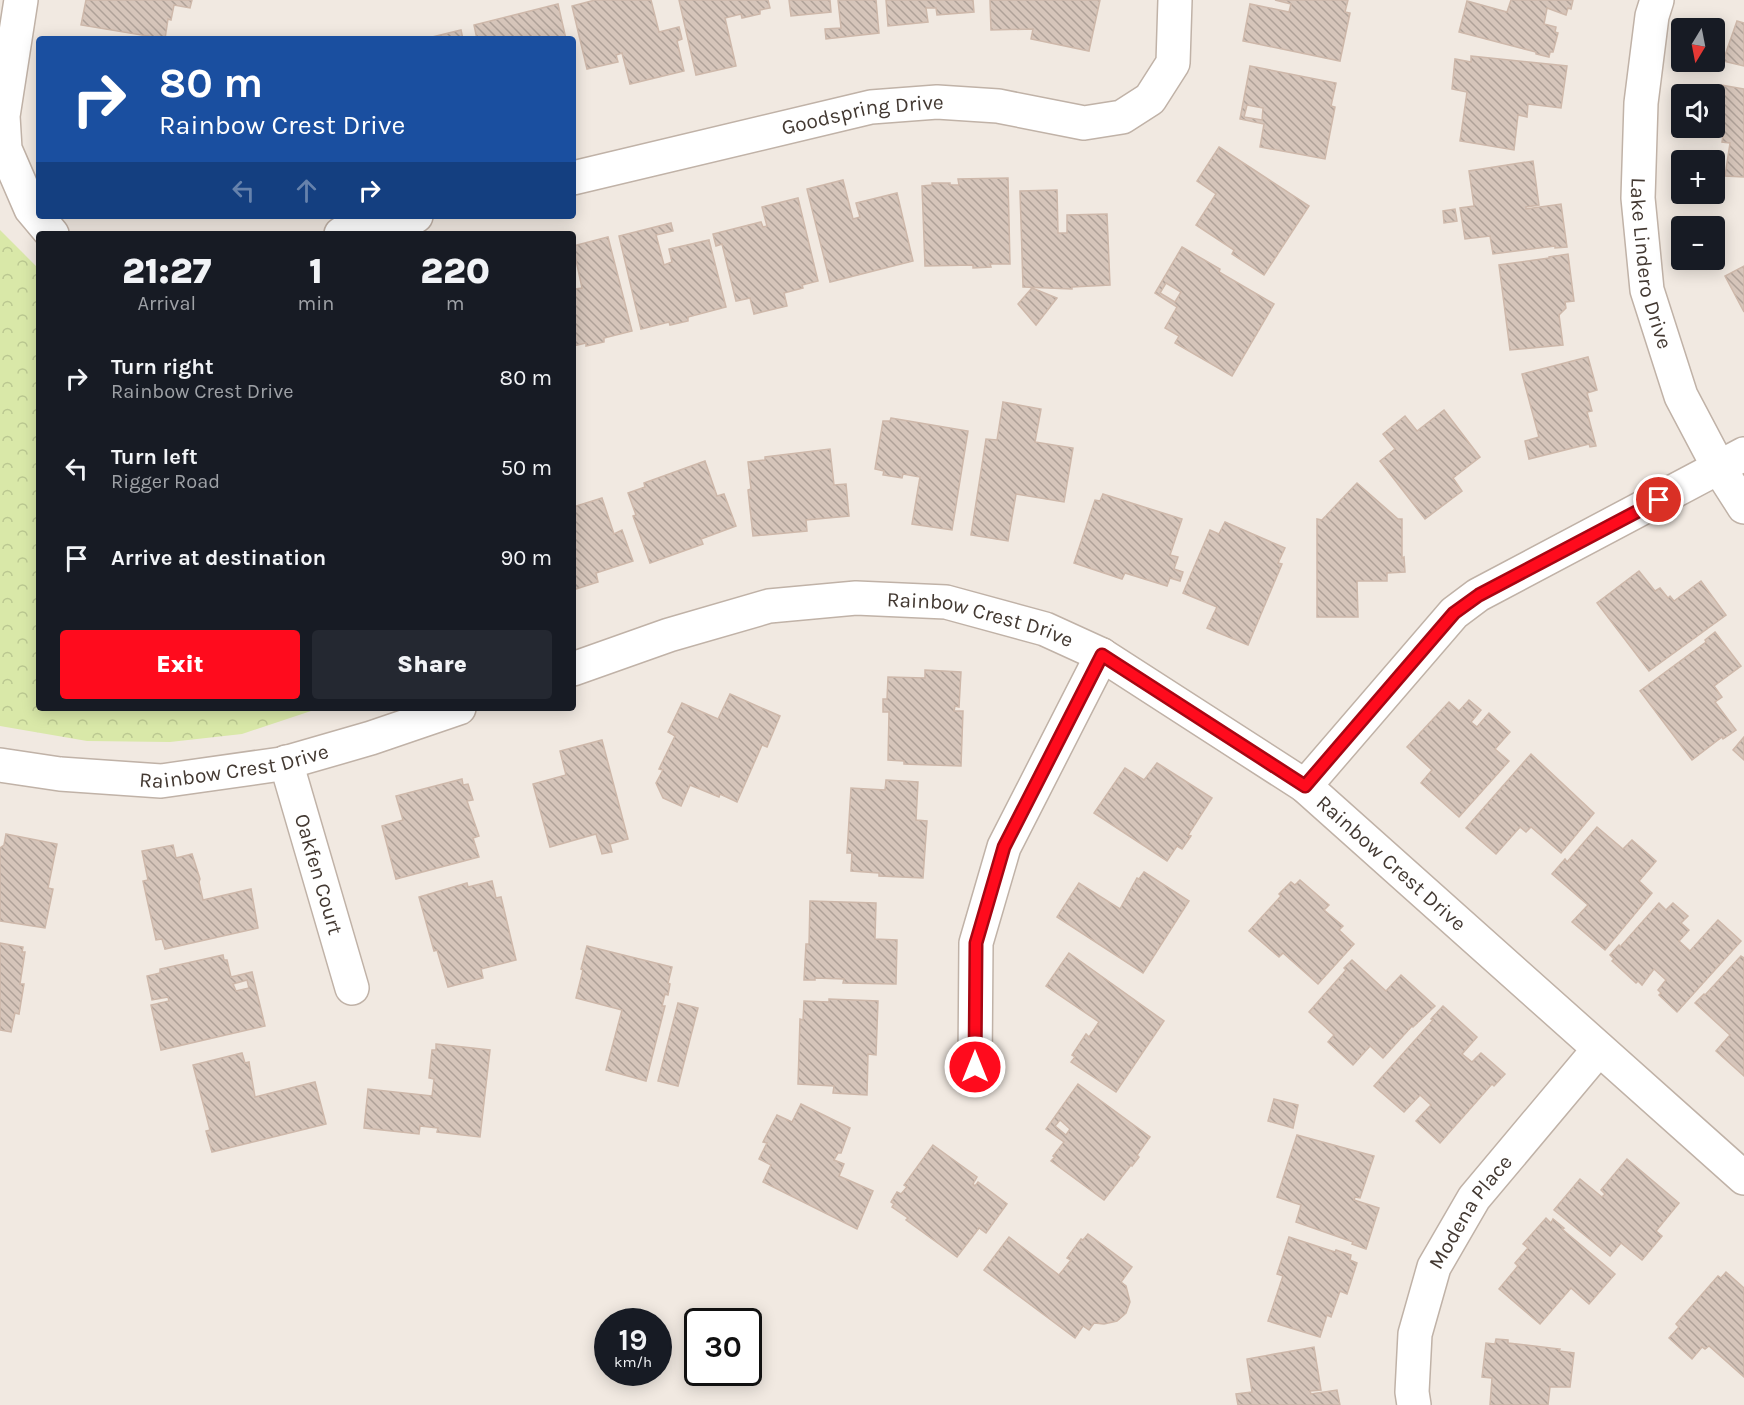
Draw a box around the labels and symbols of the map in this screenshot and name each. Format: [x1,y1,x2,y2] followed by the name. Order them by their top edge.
[1671,18,1725,72] north arrow
[779,90,945,140] street label: Goodspring Drive
[1626,177,1677,352] street label: Lake Lindero Drive
[1633,474,1684,525] pin
[886,587,1077,652] street label: Rainbow Crest Drive
[138,739,331,793] street label: Rainbow Crest Drive
[1312,790,1471,936] street label: Rainbow Crest Drive
[290,811,348,938] street label: Oakfen Court
[943,1035,1007,1099] position arrow
[1424,1150,1517,1273] street label: Modena Place
[684,1308,762,1386] speed limit sign: 30

